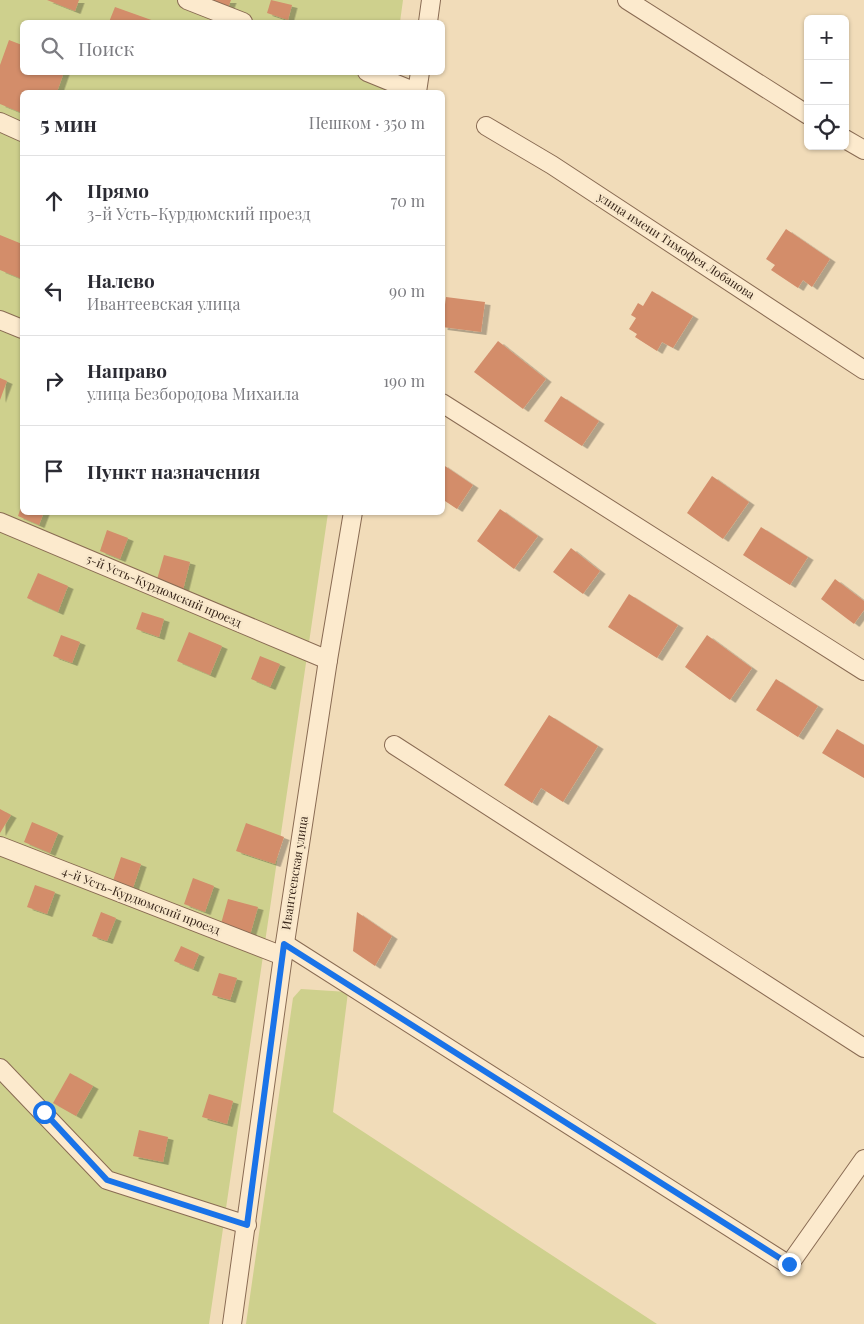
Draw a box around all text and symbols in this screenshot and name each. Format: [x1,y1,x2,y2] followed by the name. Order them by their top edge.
[804,15,849,150] map controls
[804,15,849,60] button: +
[20,20,445,75] search box
[38,34,66,62] icon: search
[78,35,134,61] text: Поиск
[804,60,849,105] button: −
[804,105,849,150] button: locate
[40,109,97,137] text: 5 мин
[309,112,425,133] text: Пешком · 350 m
[87,177,149,203] text: Прямо
[40,187,68,215] icon: ahead
[594,188,758,302] street label: улица имени Тимофея Лобанова
[391,190,425,211] text: 70 m
[87,203,311,224] text: 3-й Усть-Курдюмский проезд
[87,267,155,293] text: Налево
[40,277,68,305] icon: left
[389,280,425,301] text: 90 m
[87,293,240,314] text: Ивантеевская улица
[87,357,167,383] text: Направо
[40,367,68,395] icon: right
[383,370,425,391] text: 190 m
[87,383,299,404] text: улица Безбородова Михаила
[40,457,68,485] icon: arrive
[87,458,260,484] text: Пункт назначения
[84,550,245,630] street label: 5-й Усть-Курдюмский проезд
[277,815,311,931] street label: Ивантеевская улица
[60,862,223,938] street label: 4-й Усть-Курдюмский проезд
[33,1101,56,1124] route start
[778,1253,801,1276] route end

